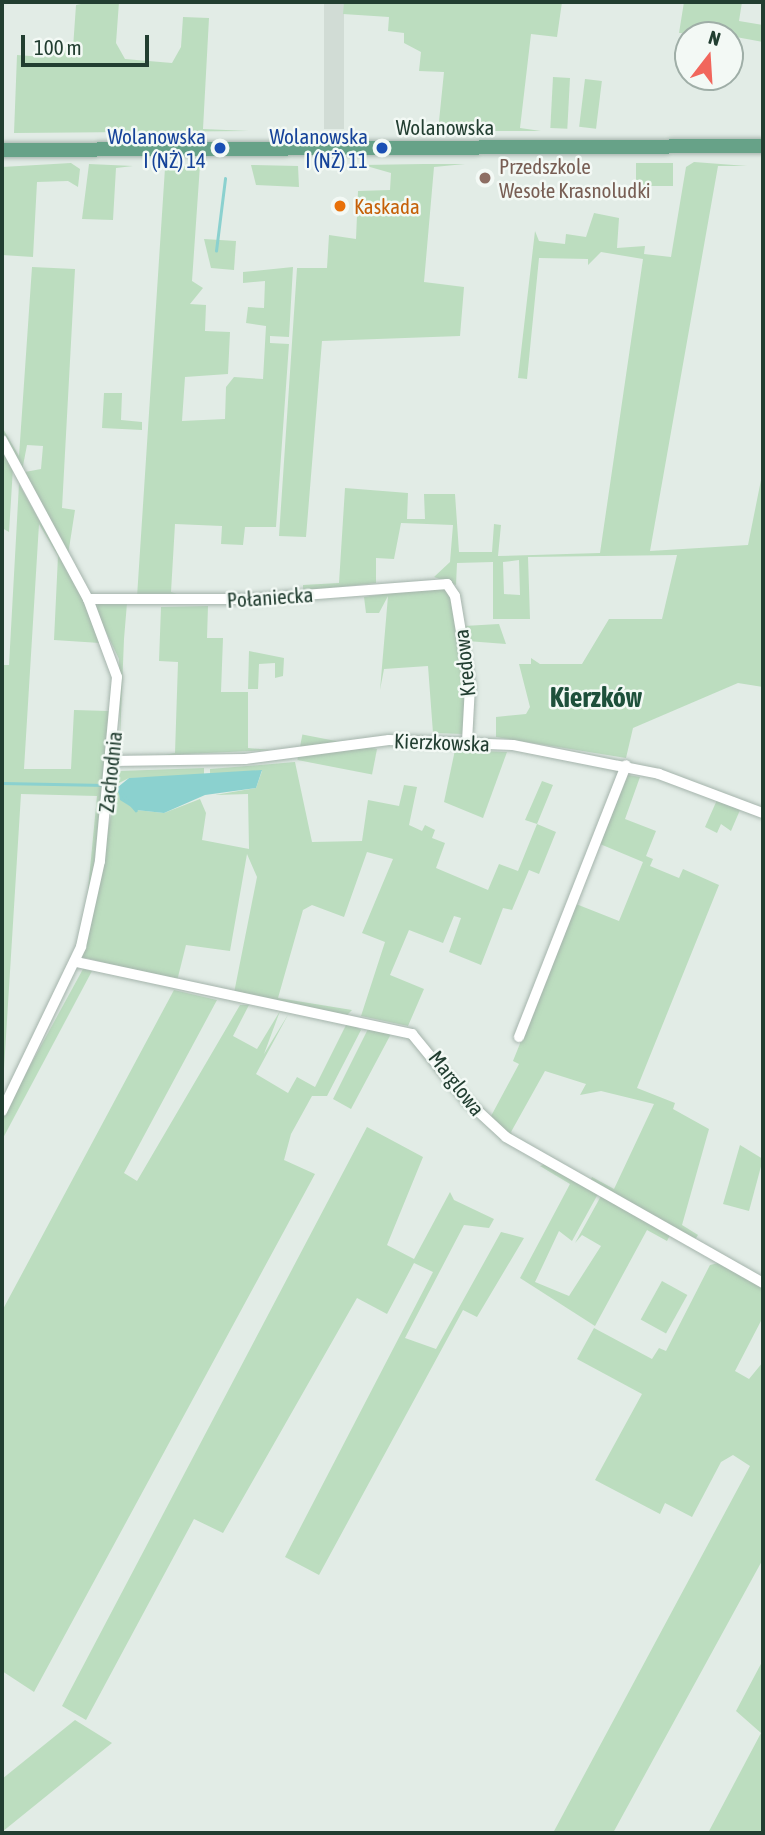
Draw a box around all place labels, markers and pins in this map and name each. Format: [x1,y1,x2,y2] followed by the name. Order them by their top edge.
[107,123,206,173] place label: Wolanowska I (NŻ) 14
[269,123,368,173] place label: Wolanowska I (NŻ) 11
[212,140,228,156] marker: Wolanowska I (NŻ) 14
[374,140,390,156] marker: Wolanowska I (NŻ) 11
[499,153,651,203] place label: Przedszkole Wesołe Krasnoludki
[477,170,493,186] marker: Przedszkole Wesołe Krasnoludki
[354,193,420,219] place label: Kaskada
[332,198,348,214] marker: Kaskada

